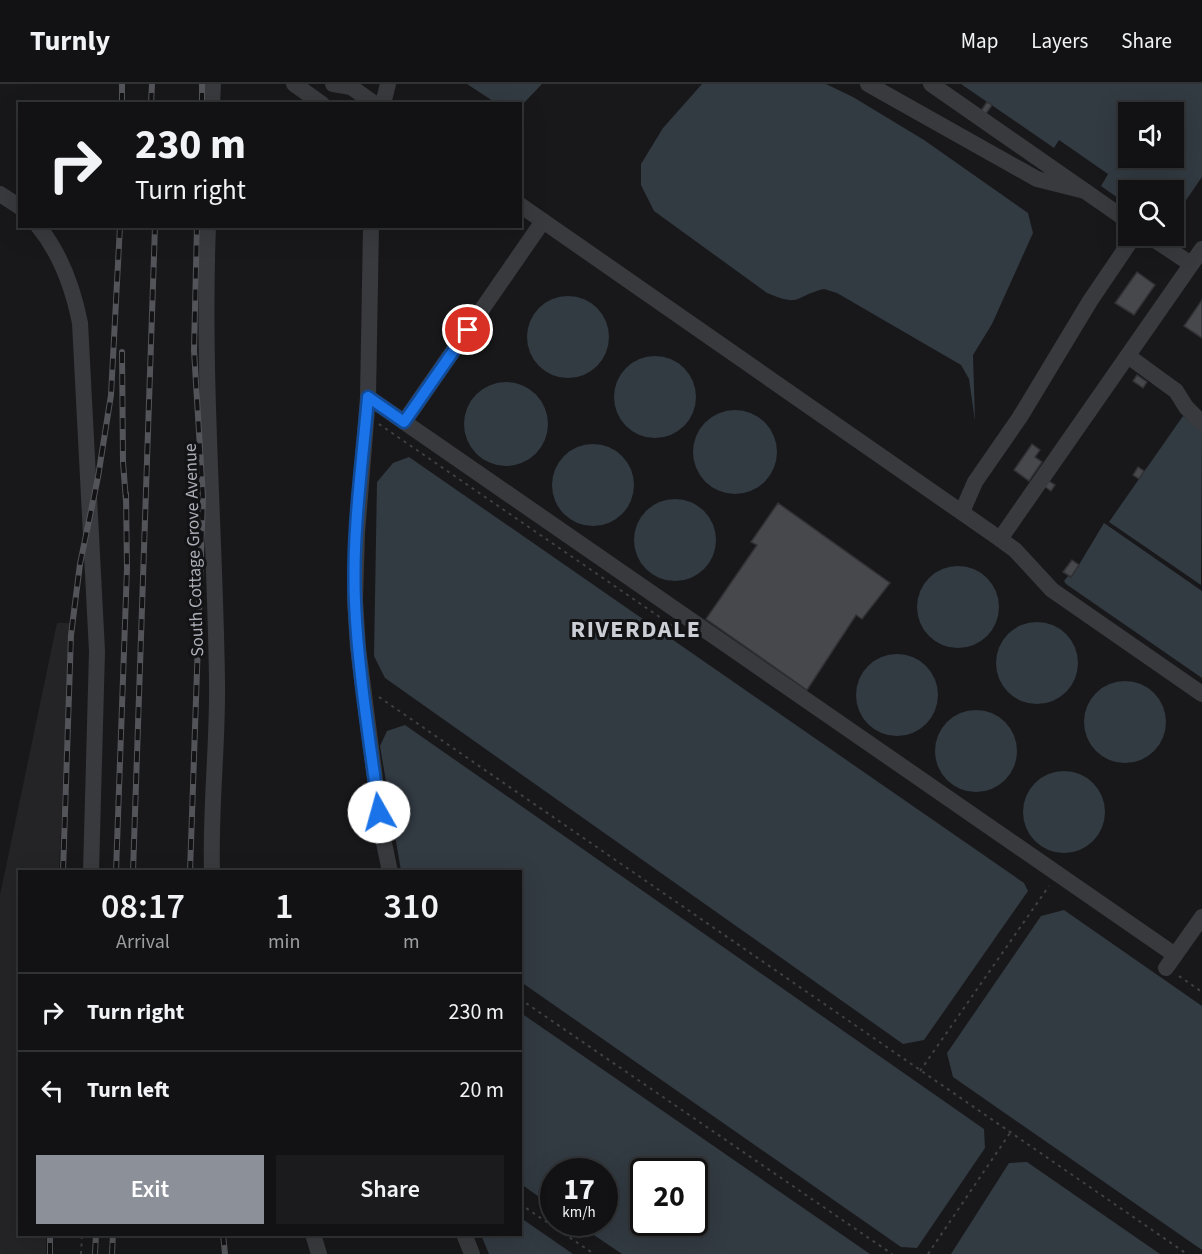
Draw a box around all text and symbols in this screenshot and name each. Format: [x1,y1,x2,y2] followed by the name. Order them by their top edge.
[30,21,110,61] text: Turnly
[961,26,998,56] text: Map
[1031,26,1088,56] text: Layers
[1121,26,1172,56] text: Share
[1118,102,1184,246] map controls
[1118,102,1184,168] button: sound
[135,115,246,175] text: 230 m
[36,126,114,204] icon: right
[135,171,246,210] text: Turn right
[1118,180,1184,246] button: search
[442,304,493,355] pin
[451,313,484,346] icon: arrive
[178,443,210,657] street label: South Cottage Grove Avenue
[571,612,701,647] district label: RIVERDALE
[347,780,411,844] position arrow
[101,881,185,932] text: 08:17
[275,881,293,932] text: 1
[383,881,439,932] text: 310
[116,928,170,956] text: Arrival
[268,928,300,956] text: min
[403,928,419,956] text: m
[36,996,69,1029] icon: right
[87,996,184,1028] text: Turn right
[449,996,504,1028] text: 230 m
[36,1074,69,1107] icon: left
[87,1074,169,1106] text: Turn left
[459,1074,504,1106] text: 20 m
[36,1155,264,1224] button: Exit
[276,1155,504,1224] button: Share
[630,1158,708,1236] speed limit sign: 20
[563,1168,595,1211] text: 17
[562,1202,596,1223] text: km/h

